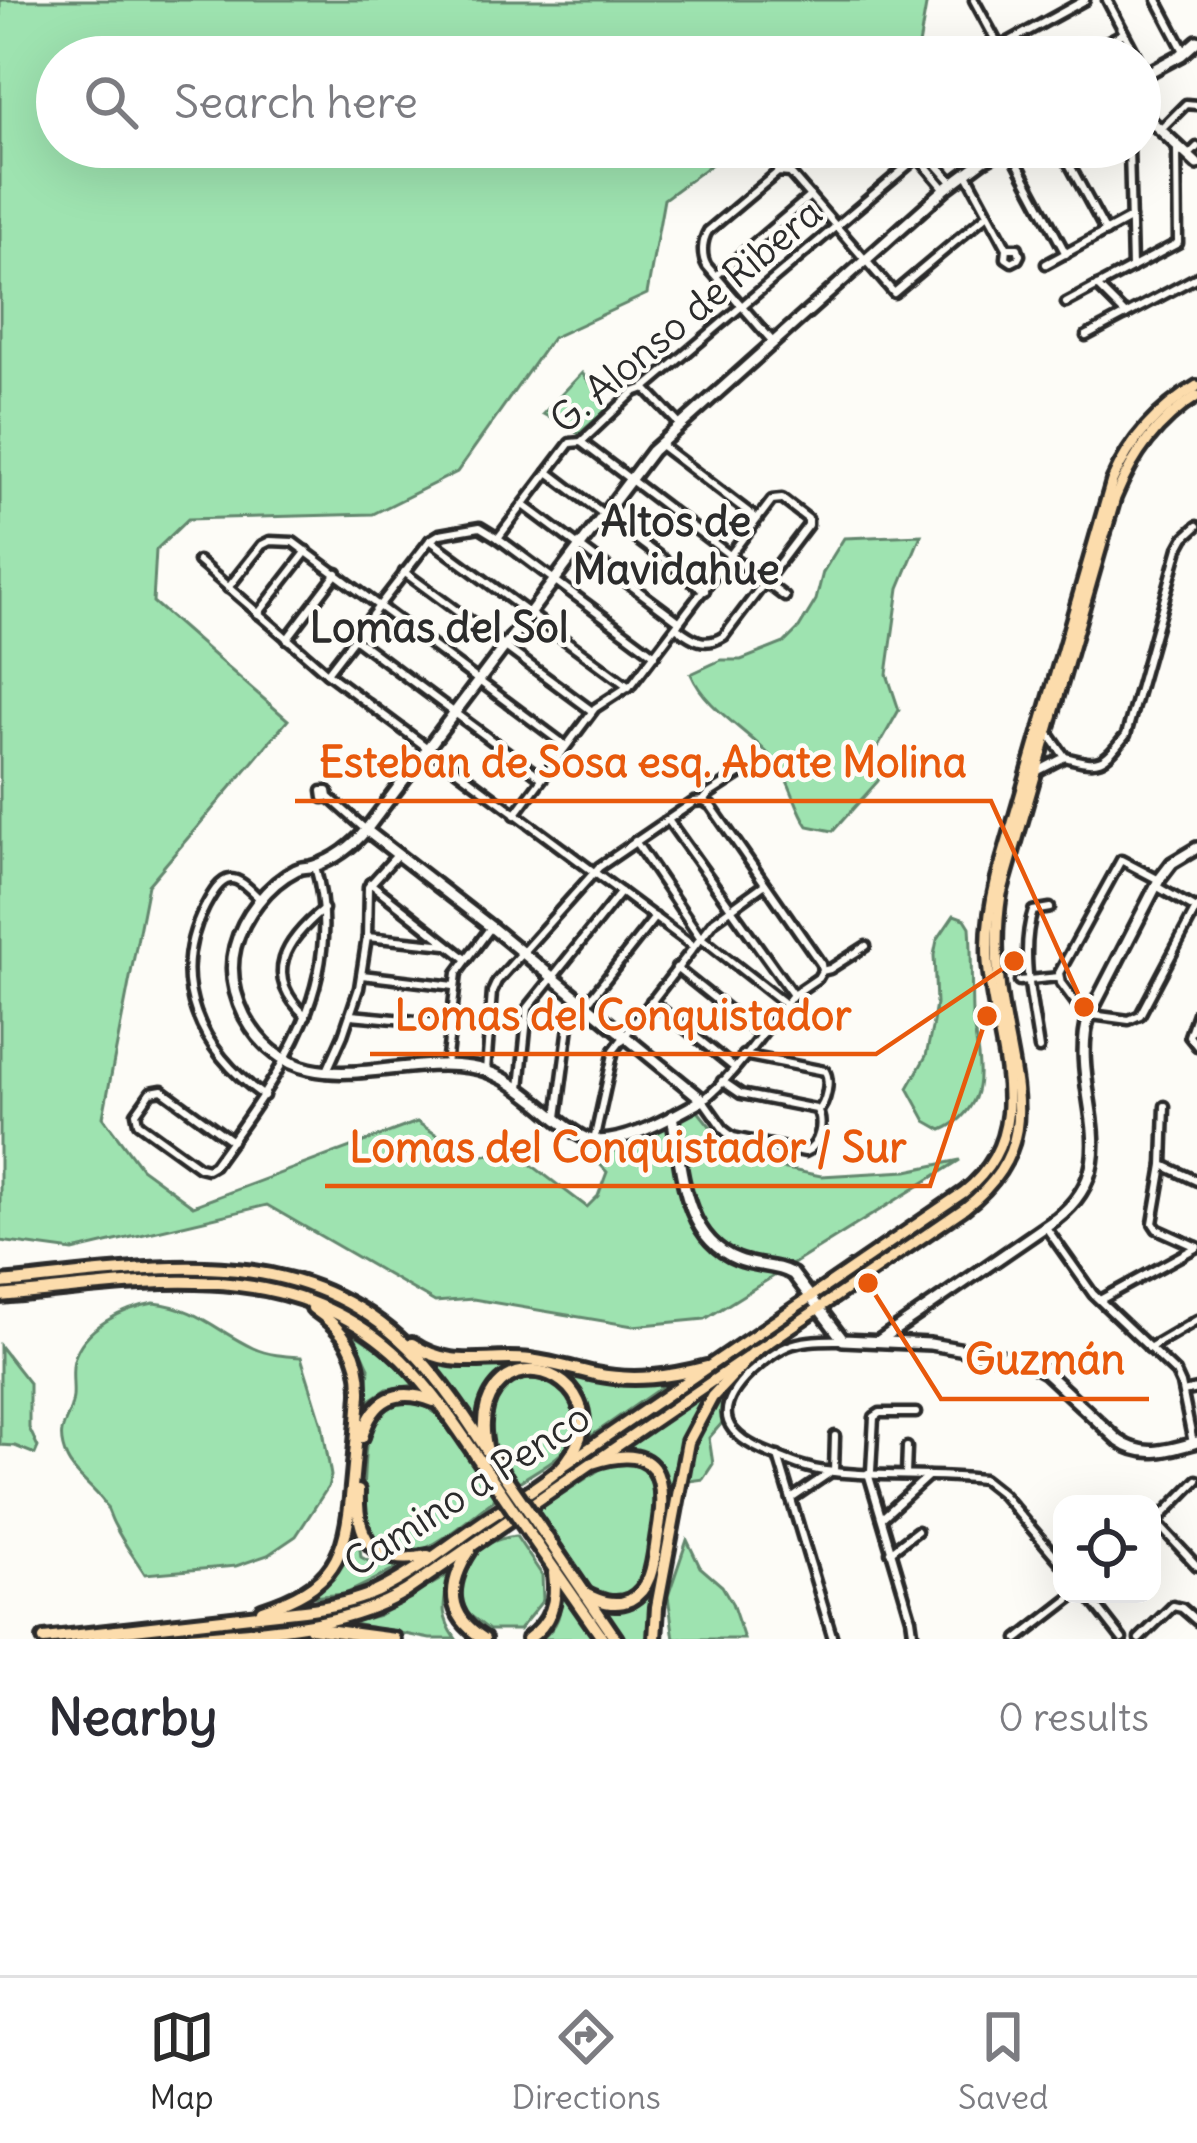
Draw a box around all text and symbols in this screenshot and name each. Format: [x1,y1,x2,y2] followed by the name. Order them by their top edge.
[36,36,1161,168] search box
[78,69,144,135] icon: search
[174,74,418,130] text: Search here
[540,188,832,444] street label: G. Alonso de Ribera
[572,495,780,595] district label: Altos de Mavidahue
[310,601,568,653] district label: Lomas del Sol
[295,723,991,801] callout: Esteban de Sosa esq. Abate Molina
[319,736,967,788] text: Esteban de Sosa esq. Abate Molina
[370,976,876,1054] callout: Lomas del Conquistador
[394,989,852,1041] text: Lomas del Conquistador
[325,1108,930,1186] callout: Lomas del Conquistador / Sur
[349,1121,908,1173] text: Lomas del Conquistador / Sur
[941,1321,1149,1399] callout: Guzmán
[965,1333,1125,1385] text: Guzmán
[335,1392,599,1588] street label: Camino a Penco
[1053,1495,1161,1603] map controls
[1053,1495,1161,1603] button: locate
[48,1685,217,1749] text: Nearby
[998,1693,1149,1742] text: 0 results
[149,2004,215,2118] tab: Map
[512,2004,661,2118] tab: Directions
[958,2004,1048,2118] tab: Saved

